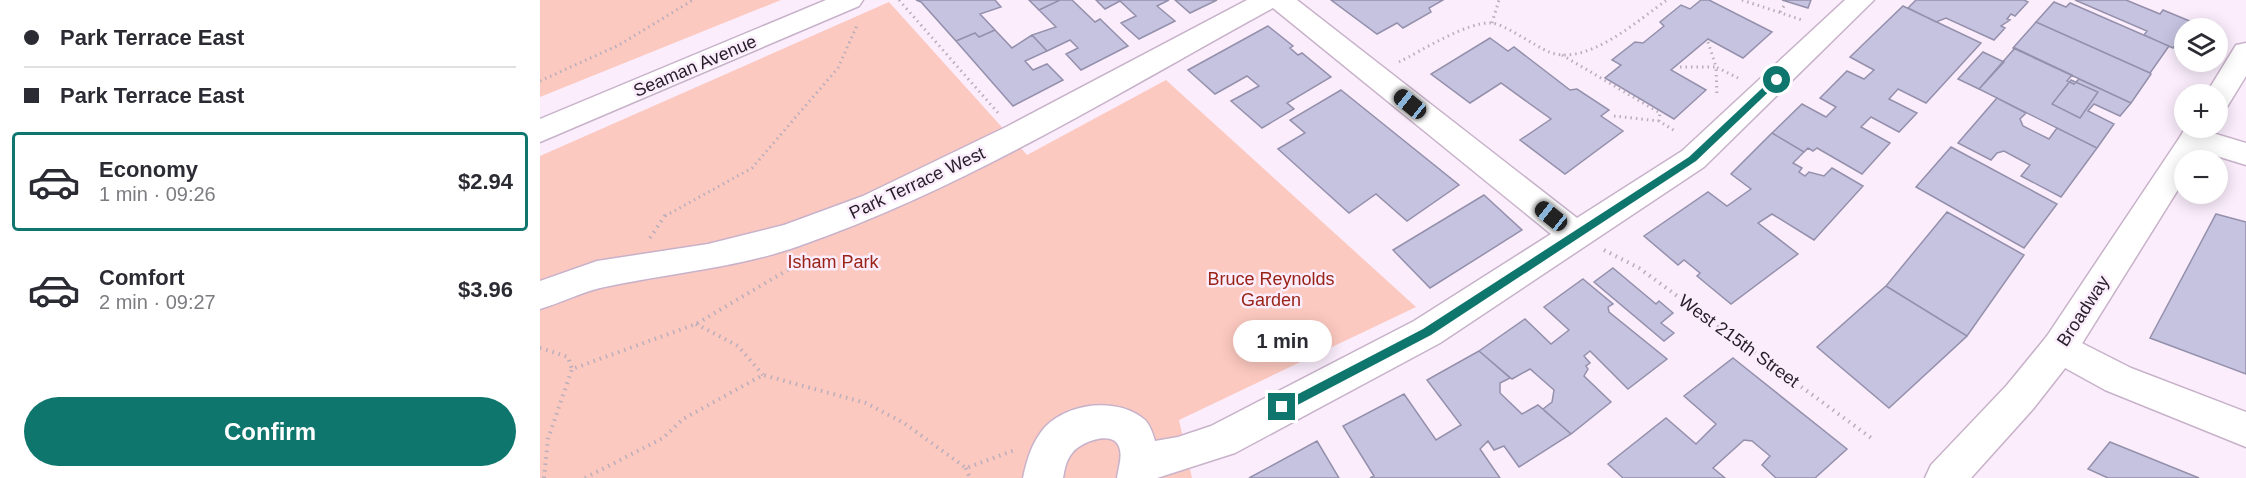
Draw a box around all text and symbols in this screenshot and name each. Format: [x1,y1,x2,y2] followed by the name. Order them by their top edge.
[2174,18,2228,204] map controls
[2174,18,2228,72] button: layers
[60,25,244,50] text: Park Terrace East
[630,31,760,101] street label: Seaman Avenue
[1763,66,1790,93] route start
[60,83,244,108] text: Park Terrace East
[2174,84,2228,138] button: +
[1390,86,1430,122] car
[846,143,988,223] street label: Park Terrace West
[2174,150,2228,204] button: −
[27,155,81,209] icon: car
[99,157,198,182] text: Economy
[458,169,513,194] text: $2.94
[99,183,216,205] text: 1 min · 09:26
[1531,198,1571,234] car
[787,252,880,272] park label: Isham Park
[27,263,81,317] icon: car
[99,265,185,290] text: Comfort
[1207,269,1335,310] park label: Bruce Reynolds Garden
[2053,272,2113,350] street label: Broadway
[458,277,513,302] text: $3.96
[99,291,216,313] text: 2 min · 09:27
[1675,291,1803,391] street label: West 215th Street
[1232,320,1332,362] callout: 1 min
[1256,330,1309,352] text: 1 min
[1268,393,1295,420] route end
[24,397,516,466] button: Confirm

